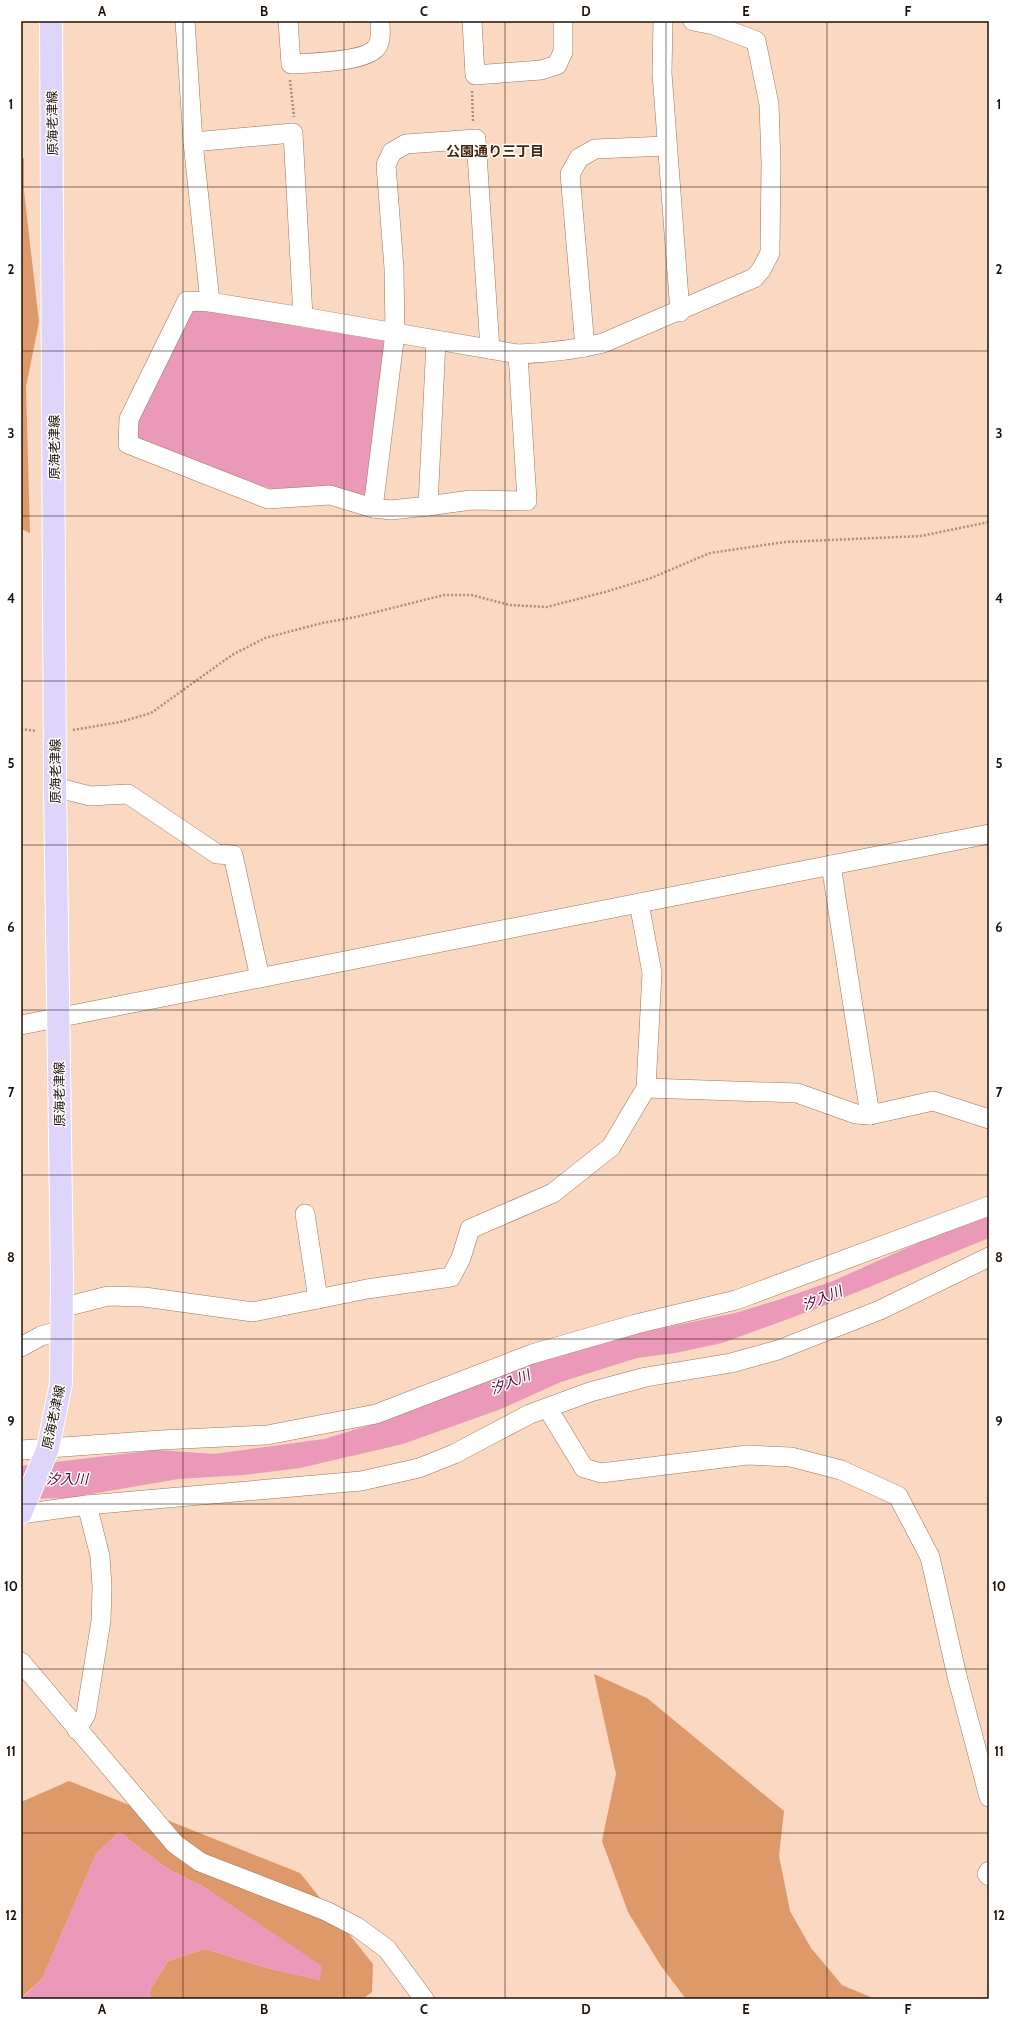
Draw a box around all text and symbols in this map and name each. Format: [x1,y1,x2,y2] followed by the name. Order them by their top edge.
[98,3,107,19] text: A
[260,3,268,19] text: B
[420,3,428,19] text: C
[581,3,591,19] text: D
[742,3,750,19] text: E
[905,3,912,19] text: F
[43,90,61,156] street label: 原海老津線
[9,96,13,112] text: 1
[997,96,1001,112] text: 1
[446,142,544,160] district label: 公園通り三丁目
[8,261,15,277] text: 2
[996,261,1003,277] text: 2
[46,414,62,480] street label: 原海老津線
[7,425,15,441] text: 3
[995,425,1003,441] text: 3
[7,590,15,606] text: 4
[995,590,1003,606] text: 4
[47,738,63,804] street label: 原海老津線
[8,755,15,771] text: 5
[996,755,1003,771] text: 5
[7,919,15,935] text: 6
[995,919,1003,935] text: 6
[50,1061,68,1127] street label: 原海老津線
[8,1084,15,1100] text: 7
[996,1084,1003,1100] text: 7
[7,1249,15,1265] text: 8
[995,1249,1003,1265] text: 8
[799,1281,847,1314] water label: 汐入川
[487,1365,535,1398] water label: 汐入川
[38,1384,68,1450] street label: 原海老津線
[7,1413,15,1429] text: 9
[995,1413,1003,1429] text: 9
[46,1470,90,1488] water label: 汐入川
[4,1578,18,1594] text: 10
[992,1578,1006,1594] text: 10
[6,1743,16,1759] text: 11
[994,1743,1004,1759] text: 11
[5,1907,17,1923] text: 12
[993,1907,1005,1923] text: 12
[98,2001,107,2017] text: A
[260,2001,268,2017] text: B
[420,2001,428,2017] text: C
[581,2001,591,2017] text: D
[742,2001,750,2017] text: E
[905,2001,912,2017] text: F

